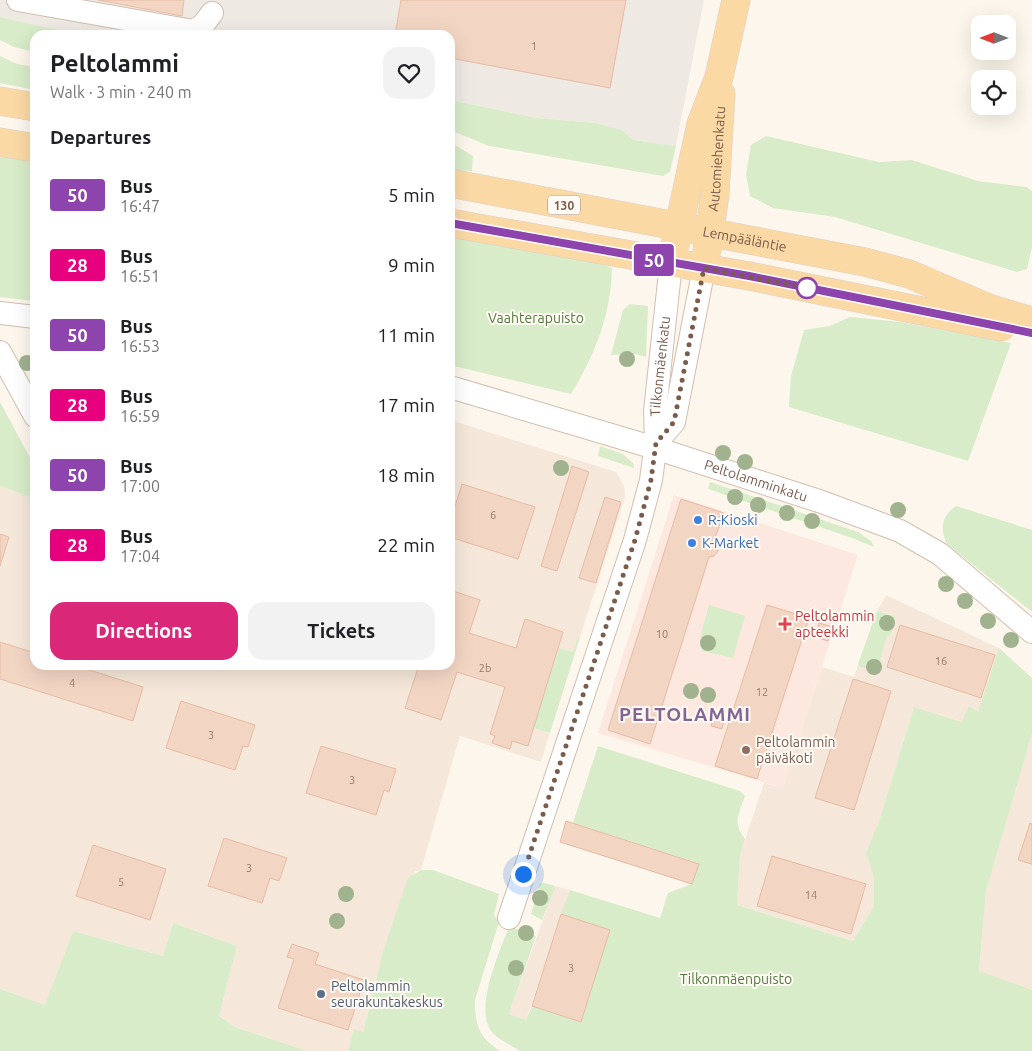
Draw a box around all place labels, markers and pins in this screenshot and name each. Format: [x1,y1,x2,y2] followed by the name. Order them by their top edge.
[796,277,818,299] unlabelled marker
[708,512,758,528] place label: R-Kioski
[692,514,704,526] marker: R-Kioski
[702,535,759,551] place label: K-Market
[686,537,698,549] marker: K-Market
[795,608,875,640] place label: Peltolammin apteekki
[779,618,791,630] marker: Peltolammin apteekki
[756,734,836,766] place label: Peltolammin päiväkoti
[740,744,752,756] marker: Peltolammin päiväkoti
[331,978,443,1010] place label: Peltolammin seurakuntakeskus
[315,988,327,1000] marker: Peltolammin seurakuntakeskus

